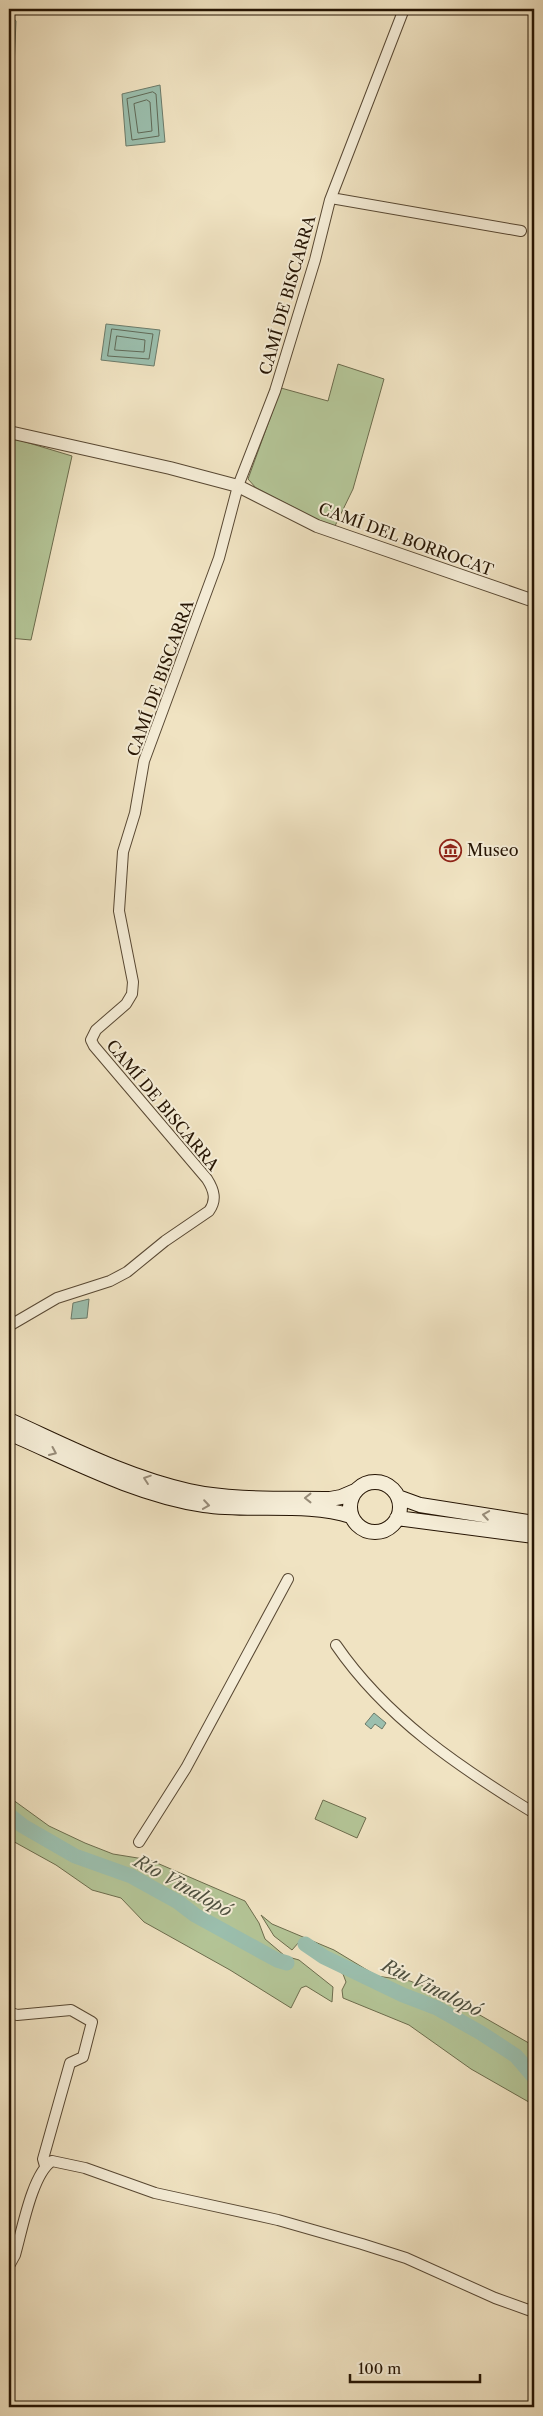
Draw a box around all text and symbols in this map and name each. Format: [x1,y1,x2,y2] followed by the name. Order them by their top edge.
[255,212,320,377] street label: CAMÍ DE BISCARRA
[316,498,496,580] street label: CAMÍ DEL BORROCAT
[122,596,198,759] street label: CAMÍ DE BISCARRA
[439,838,463,862] museum icon: Museo
[467,840,519,860] place label: Museo
[102,1035,224,1175] street label: CAMÍ DE BISCARRA
[48,1446,57,1457] one-way arrow
[144,1475,152,1485] one-way arrow
[303,1493,311,1504] one-way arrow
[203,1499,211,1510] one-way arrow
[482,1511,490,1521] one-way arrow
[129,1849,237,1922] water label: Río Vinalopó
[377,1953,486,2022] water label: Riu Vinalopó
[350,2351,480,2383] scale bar
[358,2359,401,2378] text: 100 m

